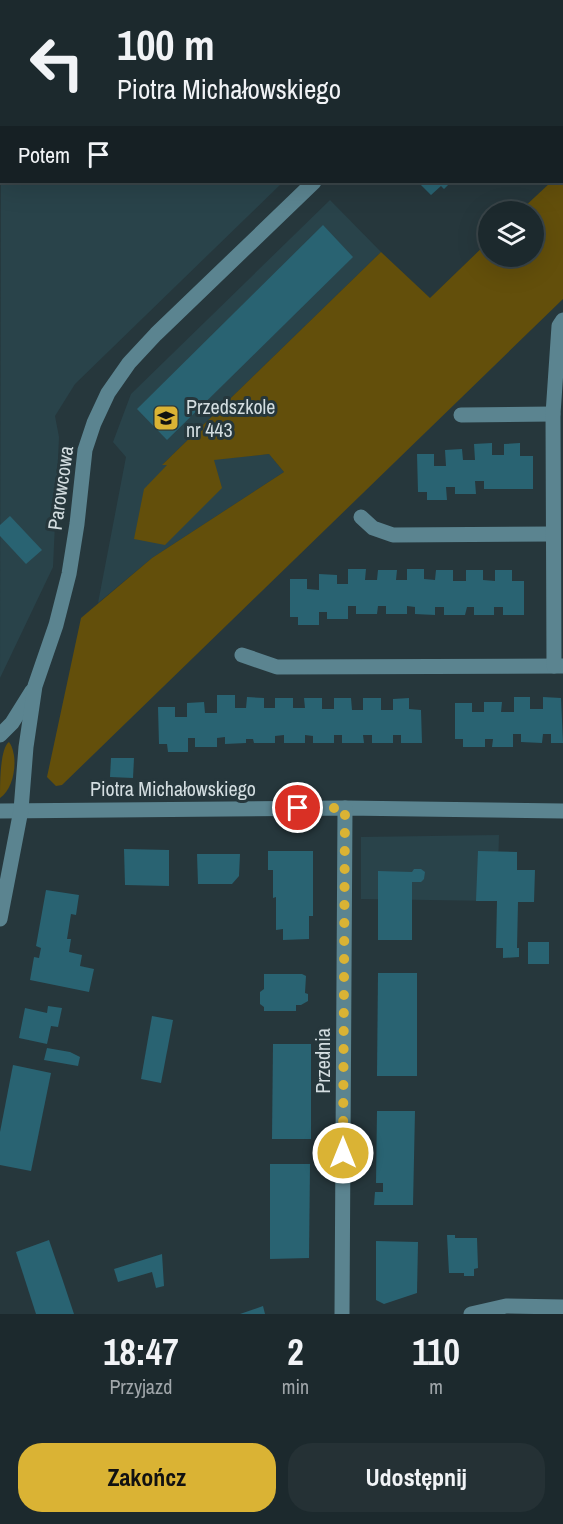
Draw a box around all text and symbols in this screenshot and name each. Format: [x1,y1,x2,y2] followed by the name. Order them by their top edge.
[117,17,215,73] text: 100 m
[18,24,96,102] icon: left
[117,71,341,107] text: Piotra Michałowskiego
[82,138,115,171] icon: arrive
[18,140,70,170] text: Potem
[478,201,544,267] map controls
[478,201,544,267] button: layers
[186,393,275,443] place label: Przedszkole nr 443
[151,403,181,433] school or university icon: Przedszkole nr 443
[41,444,79,532] street label: Parowcowa
[90,775,256,802] street label: Piotra Michałowskiego
[272,782,323,833] pin
[281,791,314,824] icon: arrive
[309,1028,336,1094] street label: Przednia
[311,1121,375,1185] position arrow
[103,1328,179,1376] text: 18:47
[287,1328,304,1376] text: 2
[412,1328,460,1376] text: 110
[109,1373,172,1400] text: Przyjazd
[282,1373,309,1400] text: min
[429,1373,443,1400] text: m
[18,1443,276,1512] button: Zakończ
[288,1443,545,1512] button: Udostępnij

